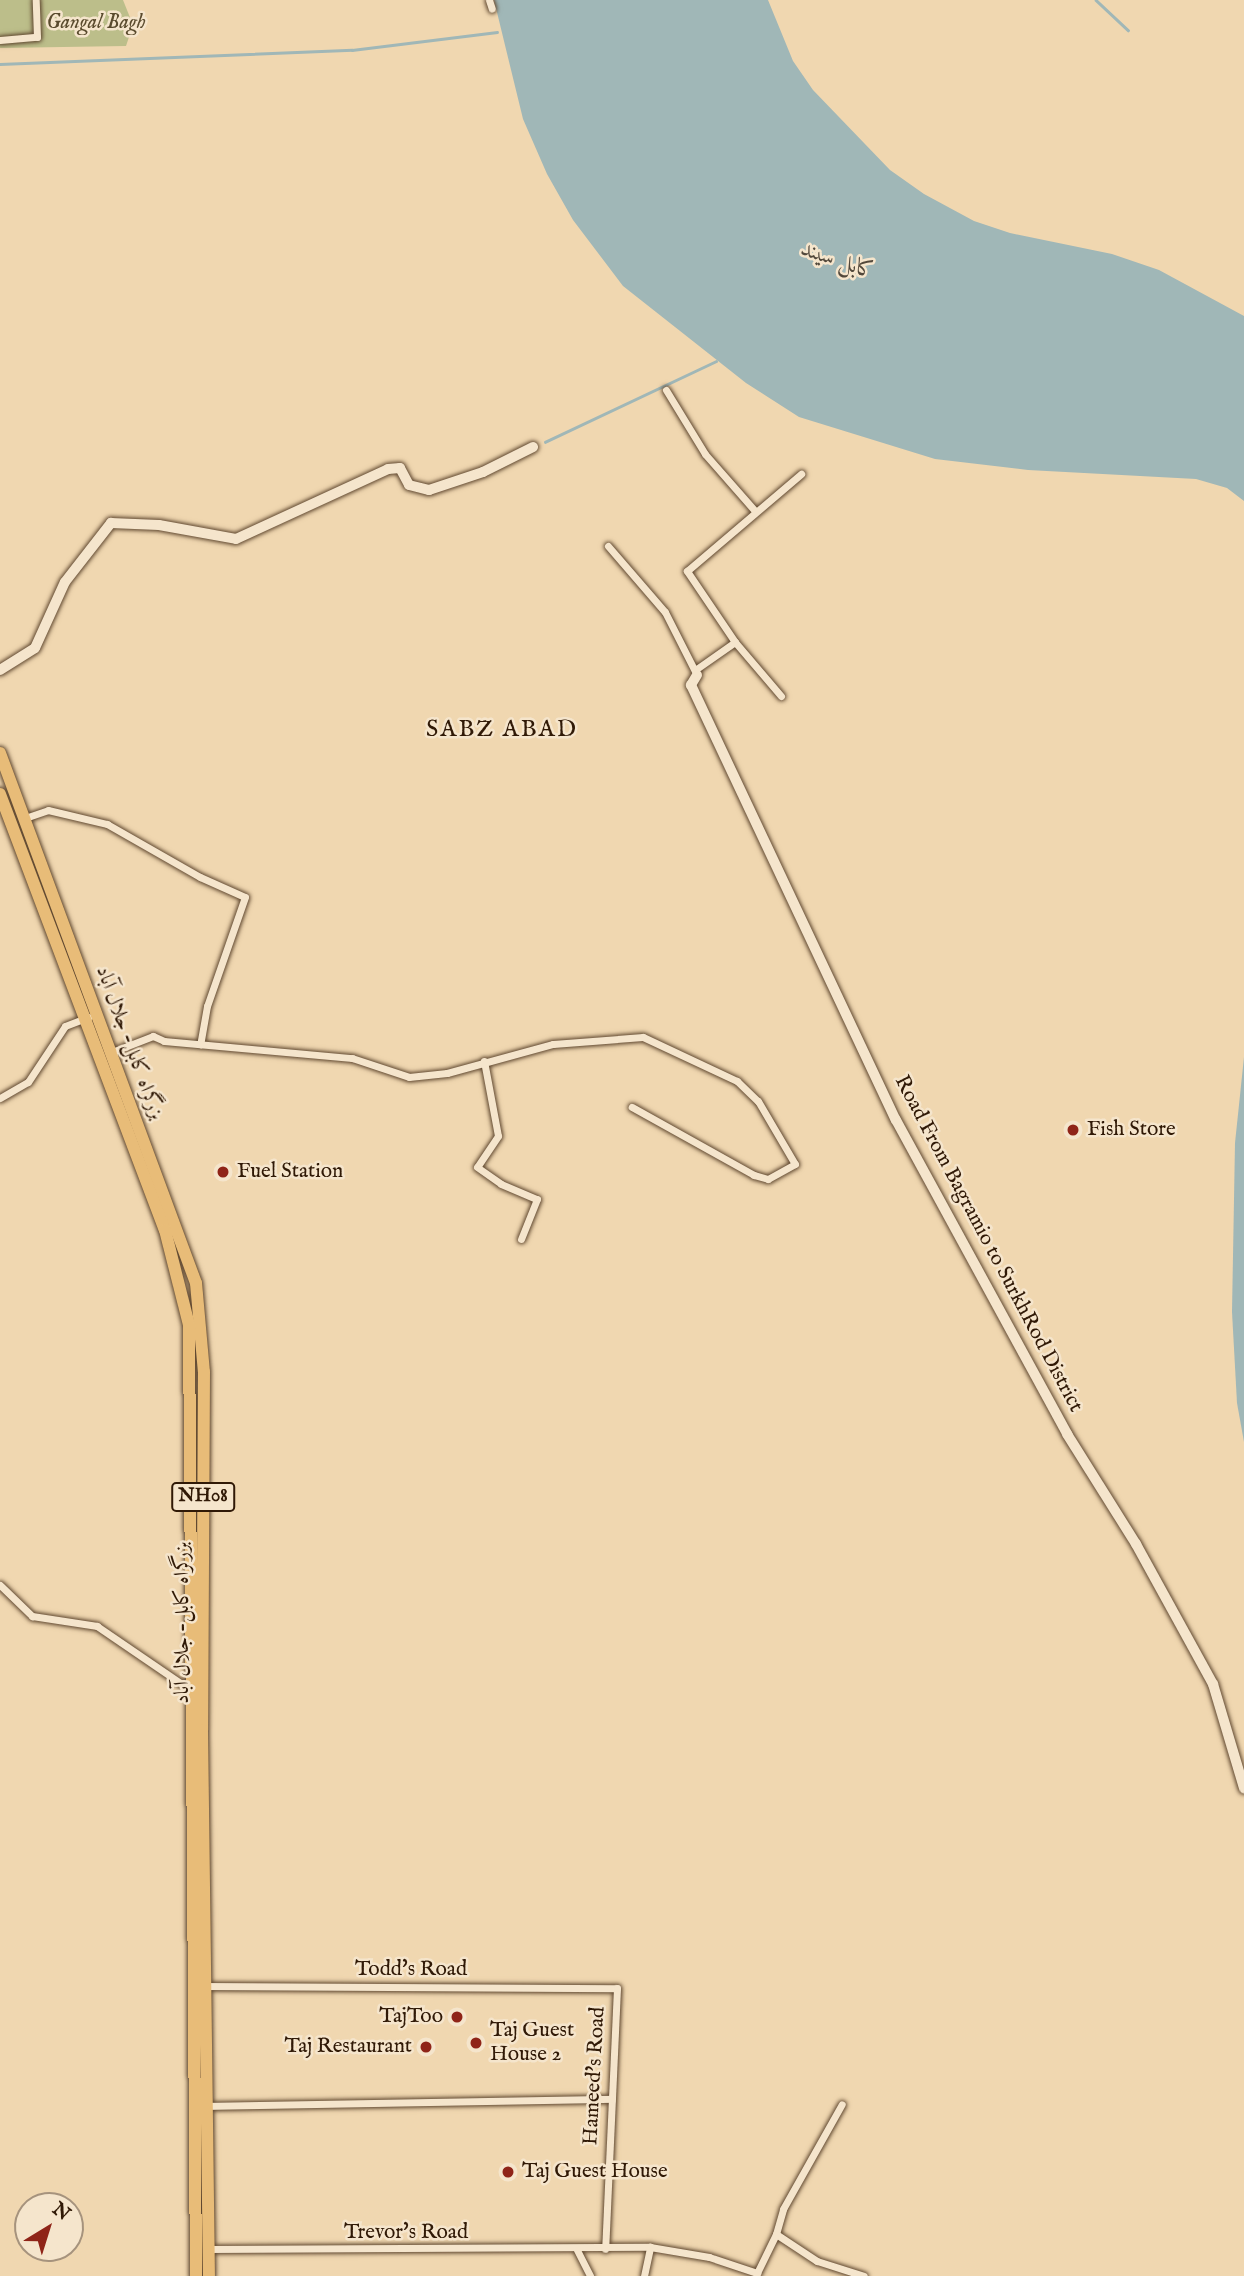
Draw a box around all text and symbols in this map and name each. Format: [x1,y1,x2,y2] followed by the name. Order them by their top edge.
[46,10,146,36] park label: Gangal Bagh
[797,235,879,287] water label: کابل سيند
[427,716,577,744] district label: SABZ ABAD
[89,962,169,1124] street label: بزرگراه کابل- جلال آباد
[888,1071,1088,1417] street label: Road From Bagramio to SurkhRod District
[1087,1117,1176,1143] place label: Fish Store
[1065,1122,1081,1138] marker: Fish Store
[237,1159,343,1185] place label: Fuel Station
[215,1164,231,1180] marker: Fuel Station
[170,1482,236,1512] road number: NH08
[170,1542,196,1704] street label: بزرگراه کابل- جلال آباد
[355,1957,467,1983] street label: Todd's Road
[379,2004,443,2030] place label: TajToo
[579,2006,611,2146] street label: Hameed's Road
[449,2009,465,2025] marker: TajToo
[490,2018,574,2068] place label: Taj Guest House 2
[284,2034,412,2060] place label: Taj Restaurant
[468,2035,484,2051] marker: Taj Guest House 2
[418,2039,434,2055] marker: Taj Restaurant
[522,2159,668,2185] place label: Taj Guest House
[500,2164,516,2180] marker: Taj Guest House
[14,2192,84,2262] north arrow
[47,2198,75,2227] text: N
[344,2220,468,2246] street label: Trevor's Road

